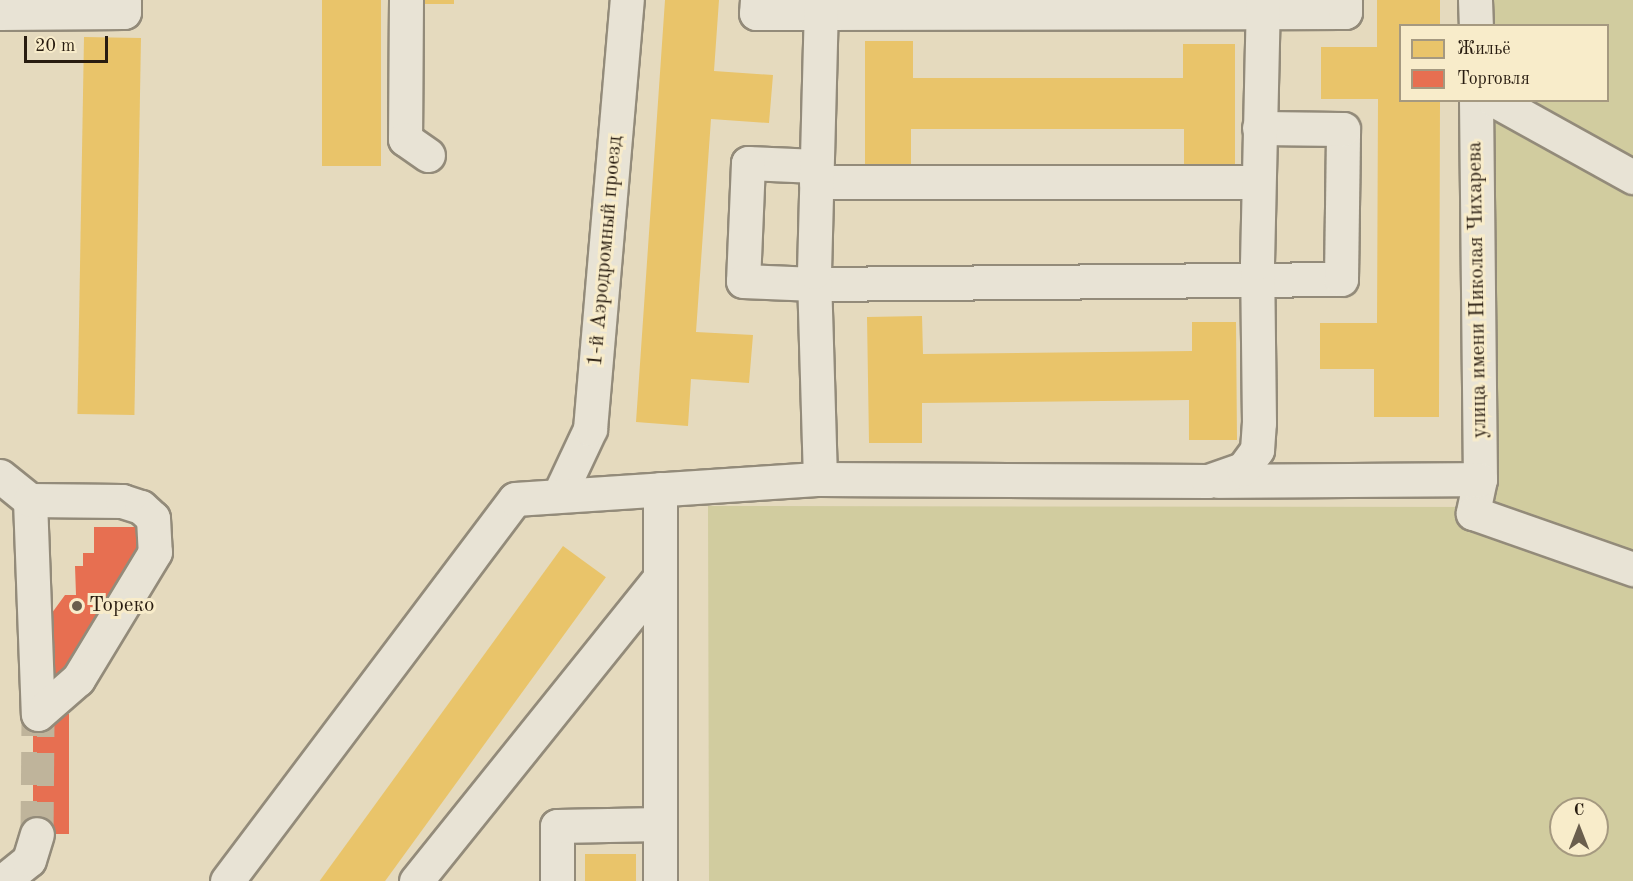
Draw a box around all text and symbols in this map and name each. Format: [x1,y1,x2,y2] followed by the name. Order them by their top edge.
[27,24,111,62] scale bar
[1399,24,1609,102] legend
[35,37,75,55] text: 20 m
[1457,40,1511,58] text: Жильё
[1457,70,1530,88] text: Торговля
[583,135,629,367] street label: 1-й Аэродромный проезд
[1463,141,1493,439] street label: улица имени Николая Чихарева
[89,593,154,619] place label: Тореко
[70,599,84,613] marker: Тореко
[1549,797,1609,857] north arrow
[1574,803,1584,819] text: С

